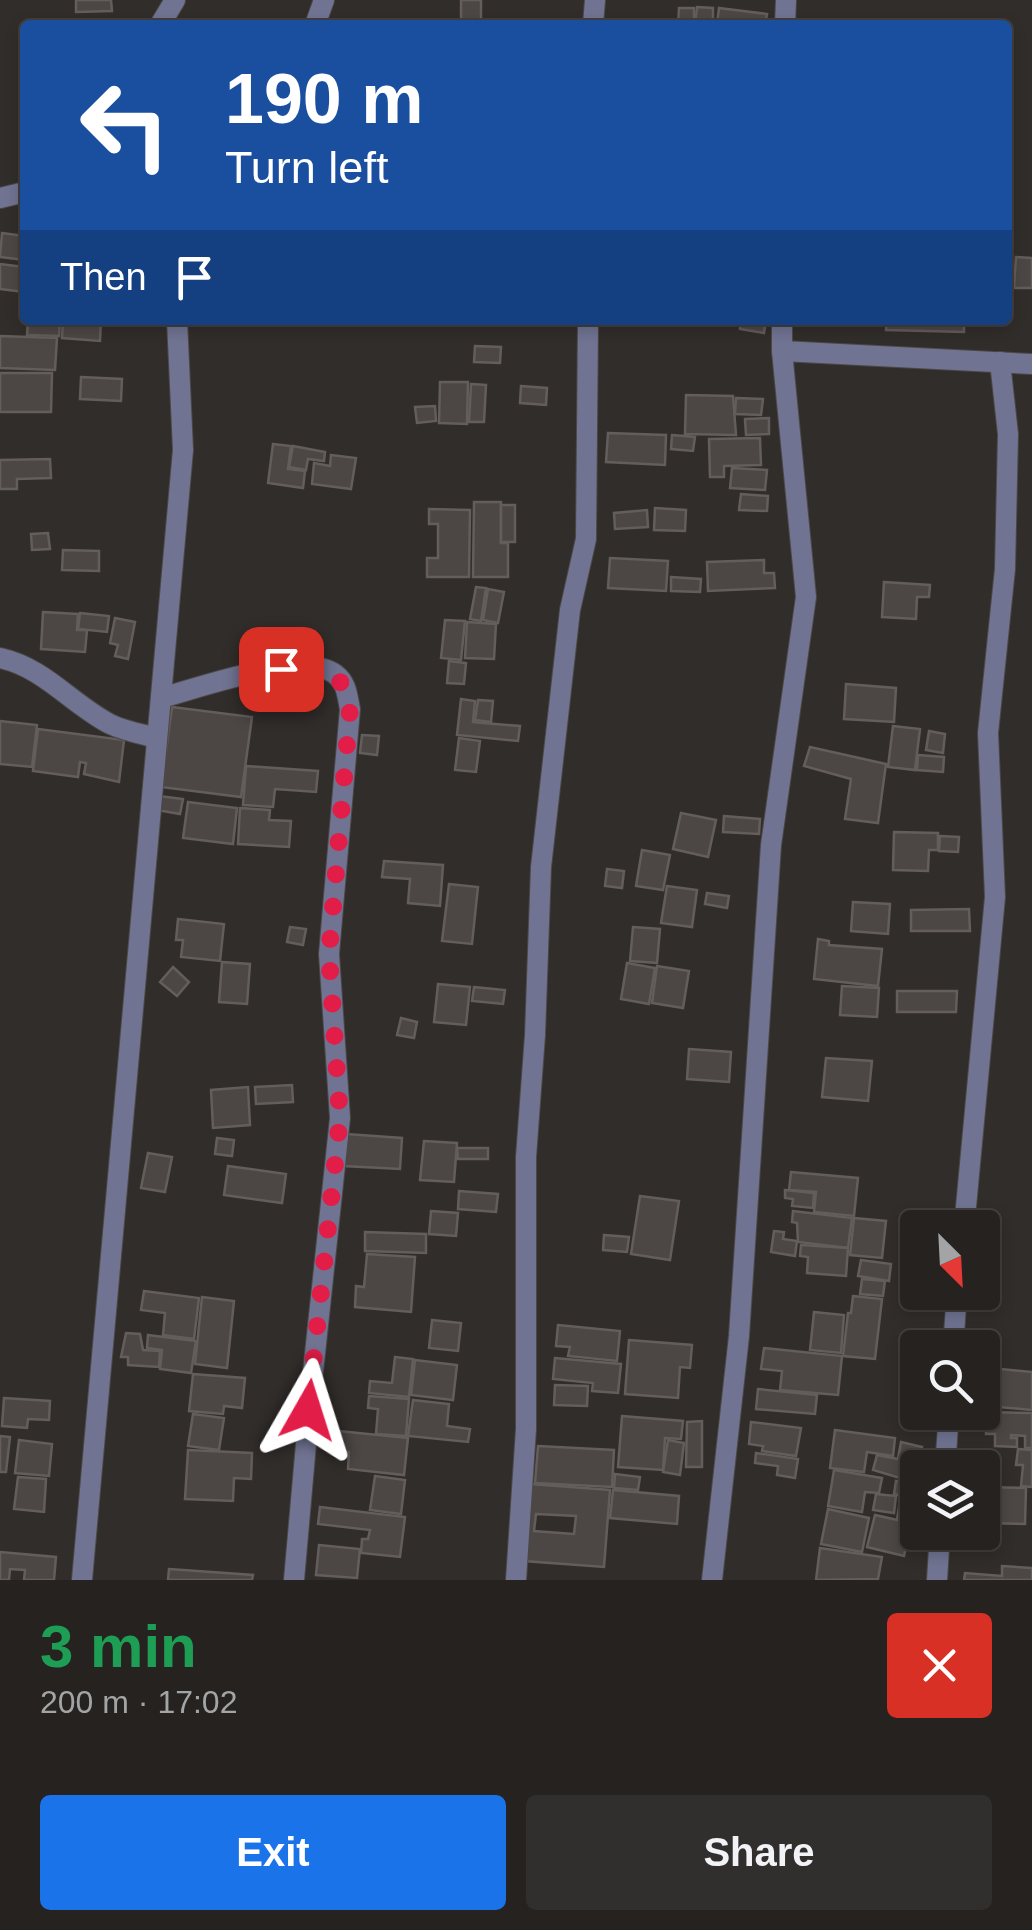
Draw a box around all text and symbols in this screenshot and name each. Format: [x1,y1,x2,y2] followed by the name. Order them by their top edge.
[60,60,190,190] icon: left
[225,60,423,138] text: 190 m
[225,142,388,193] text: Turn left
[167,250,222,305] icon: arrive
[60,256,147,298] text: Then
[239,627,324,712] pin
[254,642,309,697] icon: arrive
[900,1210,1000,1310] north arrow
[900,1210,1000,1550] map controls
[900,1330,1000,1430] button: search
[256,1358,360,1462] position arrow
[900,1450,1000,1550] button: layers
[40,1613,197,1680] text: 3 min
[887,1613,992,1718] button: close
[40,1684,237,1720] text: 200 m · 17:02
[40,1795,506,1910] button: Exit
[526,1795,992,1910] button: Share

